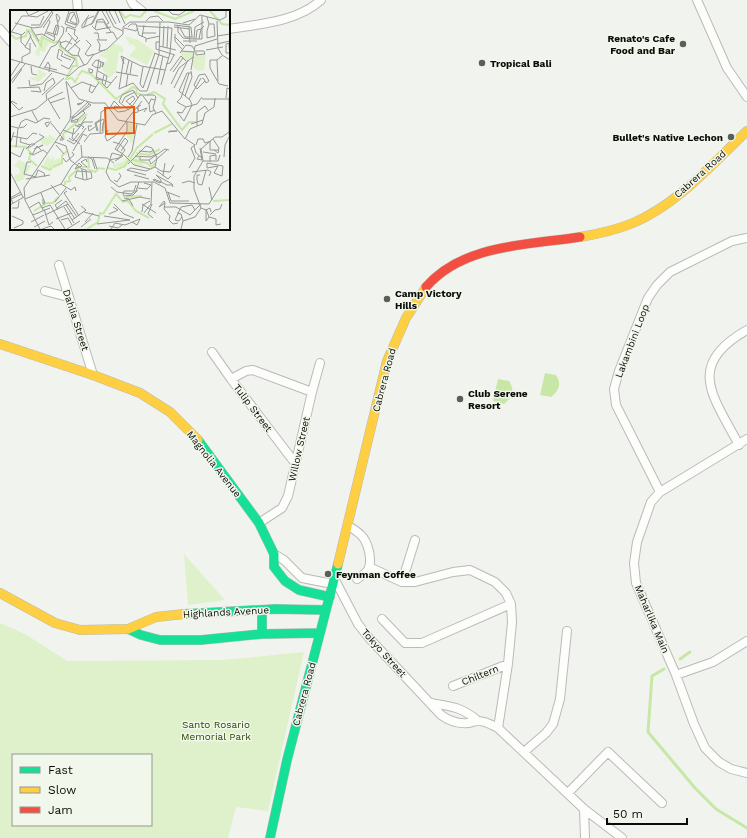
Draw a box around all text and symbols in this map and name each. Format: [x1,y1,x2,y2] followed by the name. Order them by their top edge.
[10,10,230,230] inset map
[607,33,676,56] place label: Renato's Cafe Food and Bar
[678,39,688,49] marker: Renato's Cafe Food and Bar
[477,58,487,68] marker: Tropical Bali
[490,58,552,69] place label: Tropical Bali
[612,132,723,143] place label: Bullet's Native Lechon
[726,132,736,142] marker: Bullet's Native Lechon
[672,148,728,200] street label: Cabrera Road
[61,288,91,353] street label: Dahlia Street
[395,288,462,311] place label: Camp Victory Hills
[382,294,392,304] marker: Camp Victory Hills
[613,303,651,379] street label: Lakambini Loop
[370,347,398,413] street label: Cabrera Road
[231,382,275,435] street label: Tulip Street
[468,388,528,411] place label: Club Serene Resort
[455,394,465,404] marker: Club Serene Resort
[286,415,312,482] street label: Willow Street
[185,429,243,500] street label: Magnolia Avenue
[323,569,333,579] marker: Feynman Coffee
[336,569,416,580] place label: Feynman Coffee
[633,583,671,655] street label: Maharlika Main
[183,604,270,620] street label: Highlands Avenue
[359,627,409,680] street label: Tokyo Street
[290,661,318,727] street label: Cabrera Road
[460,663,500,687] street label: Chiltern
[181,719,251,742] park label: Santo Rosario Memorial Park
[12,754,152,826] legend
[48,763,73,777] text: Fast
[48,783,76,797] text: Slow
[607,800,687,826] scale bar
[48,803,73,817] text: Jam
[613,807,643,821] text: 50 m

